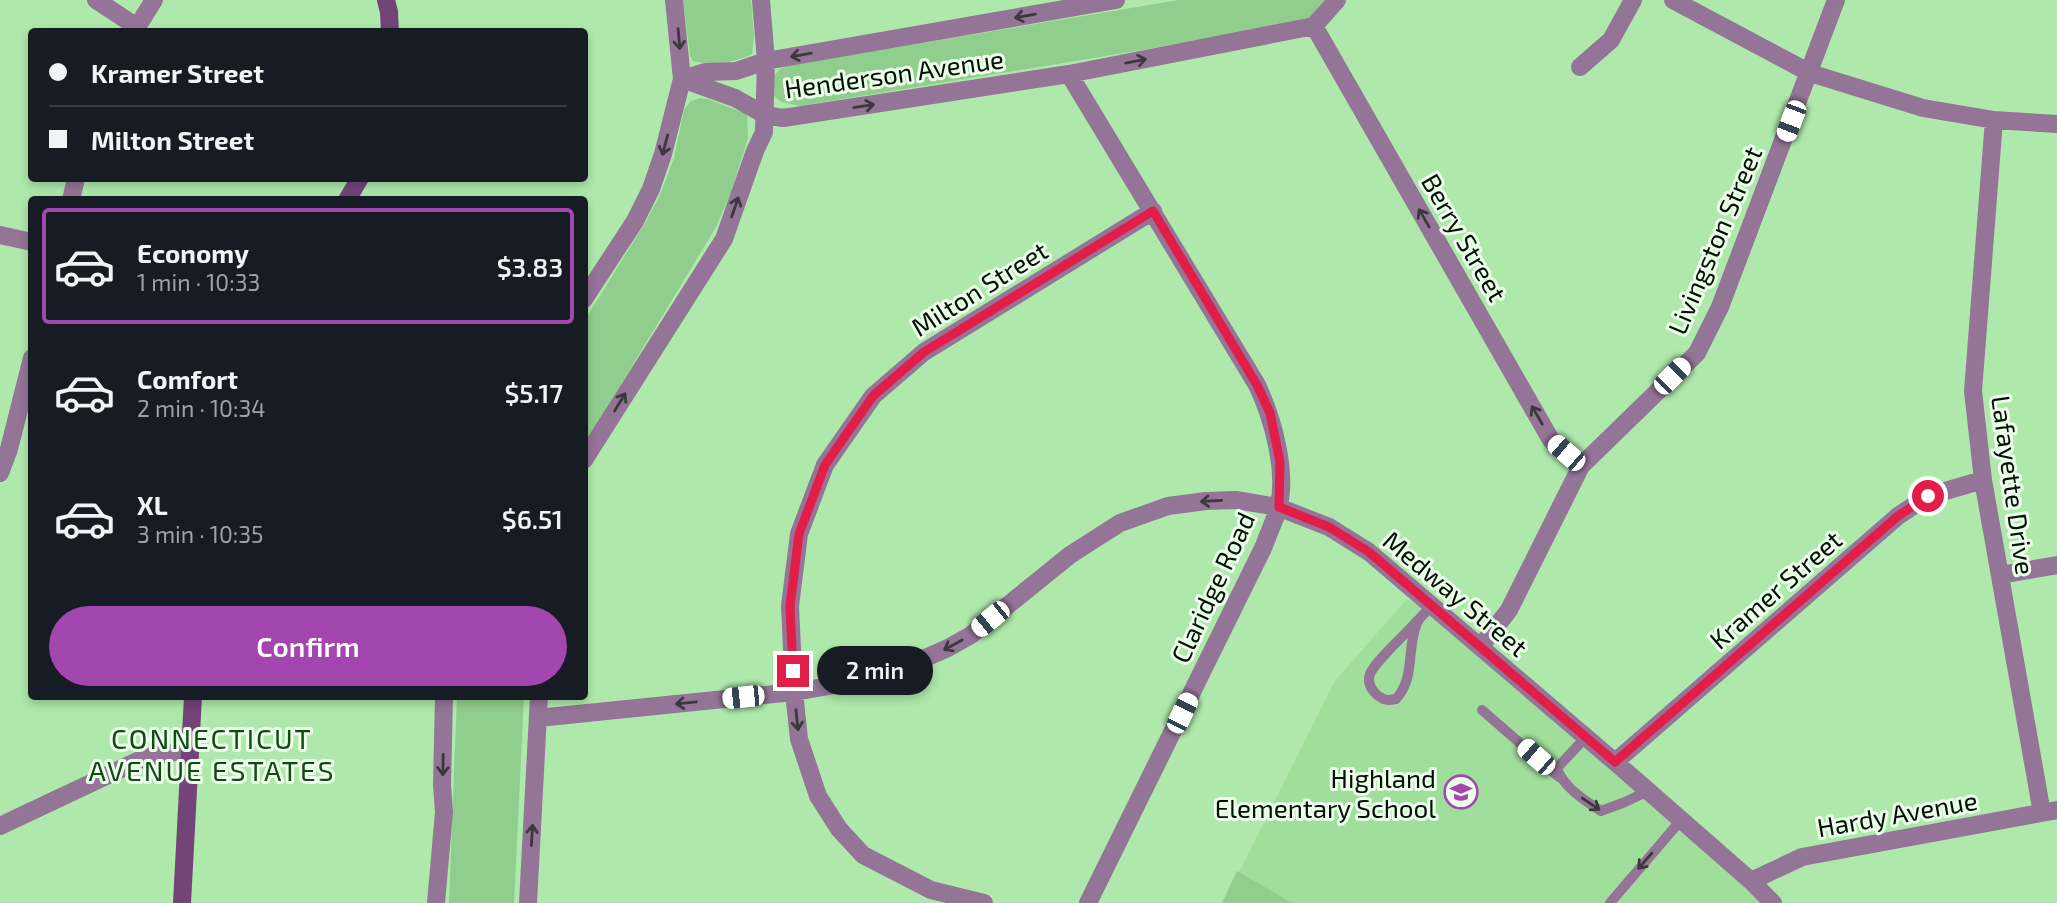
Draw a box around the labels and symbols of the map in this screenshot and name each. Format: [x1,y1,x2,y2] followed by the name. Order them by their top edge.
[1014,10,1037,23] one-way arrow
[673,28,686,50] one-way arrow
[782,42,1006,104] street label: Henderson Avenue
[790,49,813,62] one-way arrow
[1124,53,1147,67] one-way arrow
[1774,98,1809,144] car
[852,99,875,112] one-way arrow
[658,133,671,156] one-way arrow
[1661,141,1768,338] street label: Livingston Street
[1416,168,1514,306] street label: Berry Street
[730,196,742,218] one-way arrow
[1417,208,1431,228] one-way arrow
[905,234,1053,342] street label: Milton Street
[1650,354,1695,398] car
[614,393,628,413] one-way arrow
[1986,393,2042,577] street label: Lafayette Drive
[1530,405,1543,426] one-way arrow
[1544,431,1589,475] car
[1912,480,1944,512] route start
[1200,495,1223,508] one-way arrow
[1164,507,1260,667] street label: Claridge Road
[1703,523,1847,655] street label: Kramer Street
[1378,524,1534,662] street label: Medway Street
[968,598,1013,640] car
[944,638,964,652] one-way arrow
[818,646,933,696] callout: 2 min
[777,655,809,687] route end
[722,684,765,710] car
[1164,690,1201,736] car
[675,697,697,710] one-way arrow
[791,708,804,731] one-way arrow
[89,721,335,787] district label: CONNECTICUT AVENUE ESTATES
[1514,735,1559,779] car
[436,753,449,776] one-way arrow
[1215,762,1436,823] place label: Highland Elementary School
[1442,773,1480,811] school or university icon: Highland Elementary School
[1814,784,1980,842] street label: Hardy Avenue
[1581,796,1600,811] one-way arrow
[526,824,539,847] one-way arrow
[1637,852,1653,870] one-way arrow

